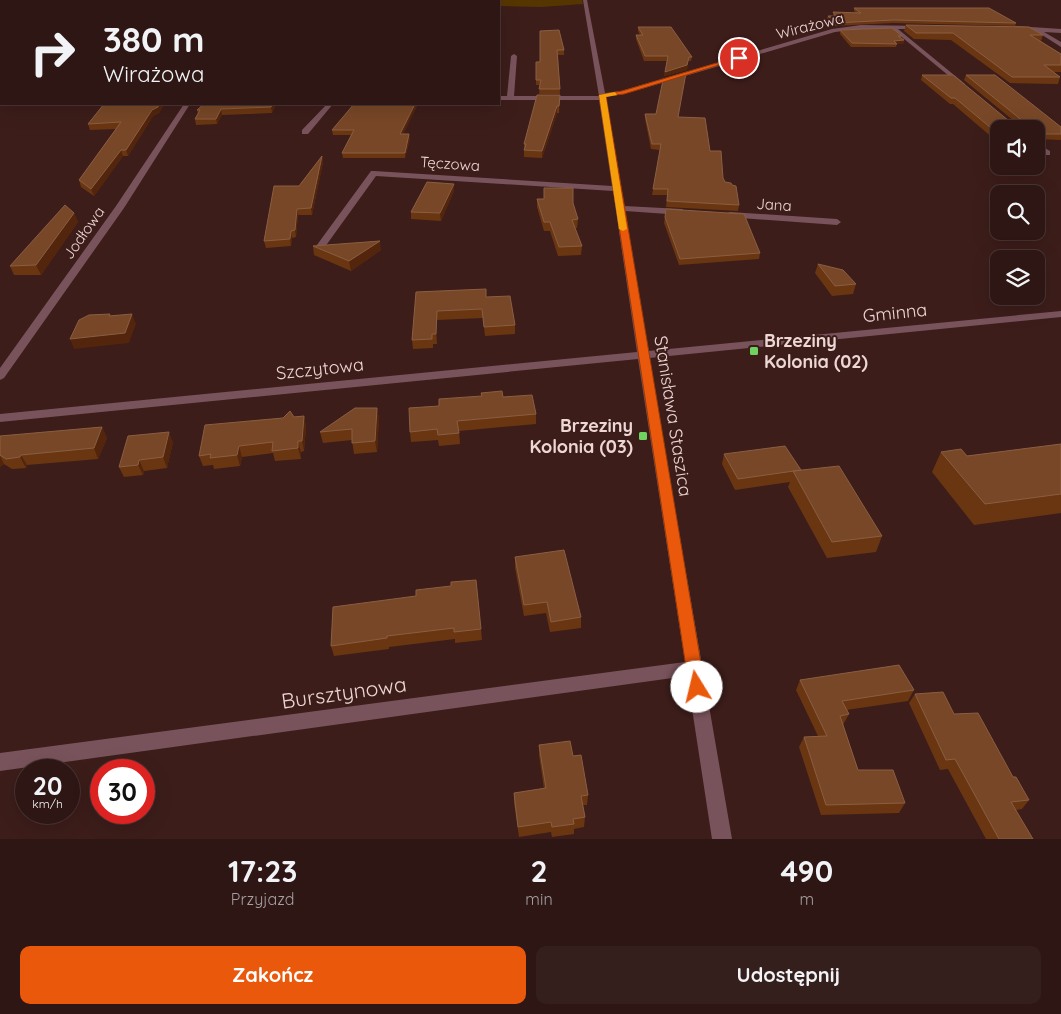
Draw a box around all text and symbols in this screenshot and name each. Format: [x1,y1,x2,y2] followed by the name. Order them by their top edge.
[774,8,846,43] street label: Wirażowa
[103,17,205,61] text: 380 m
[20,20,85,85] icon: right
[718,37,760,79] pin
[725,44,753,72] icon: arrive
[103,60,204,88] text: Wirażowa
[990,120,1045,305] map controls
[990,120,1045,175] button: sound
[419,152,481,175] street label: Tęczowa
[990,185,1045,240] button: search
[756,194,792,215] street label: Jana
[59,203,108,263] street label: Jodłowa
[990,250,1045,305] button: layers
[862,298,928,327] street label: Gminna
[764,329,868,373] place label: Brzeziny Kolonia (02)
[649,334,698,498] street label: Stanisława Staszica
[748,345,760,357] marker: Brzeziny Kolonia (02)
[275,352,365,385] street label: Szczytowa
[530,414,633,458] place label: Brzeziny Kolonia (03)
[637,430,649,442] marker: Brzeziny Kolonia (03)
[670,660,722,712] position arrow
[280,670,408,714] street label: Bursztynowa
[90,759,155,824] speed limit sign: 30
[33,770,62,801] text: 20
[32,796,63,811] text: km/h
[228,852,297,890] text: 17:23
[530,852,548,890] text: 2
[781,852,833,890] text: 490
[231,889,295,909] text: Przyjazd
[525,889,553,909] text: min
[800,889,814,909] text: m
[20,946,526,1004] button: Zakończ
[536,946,1041,1004] button: Udostępnij

